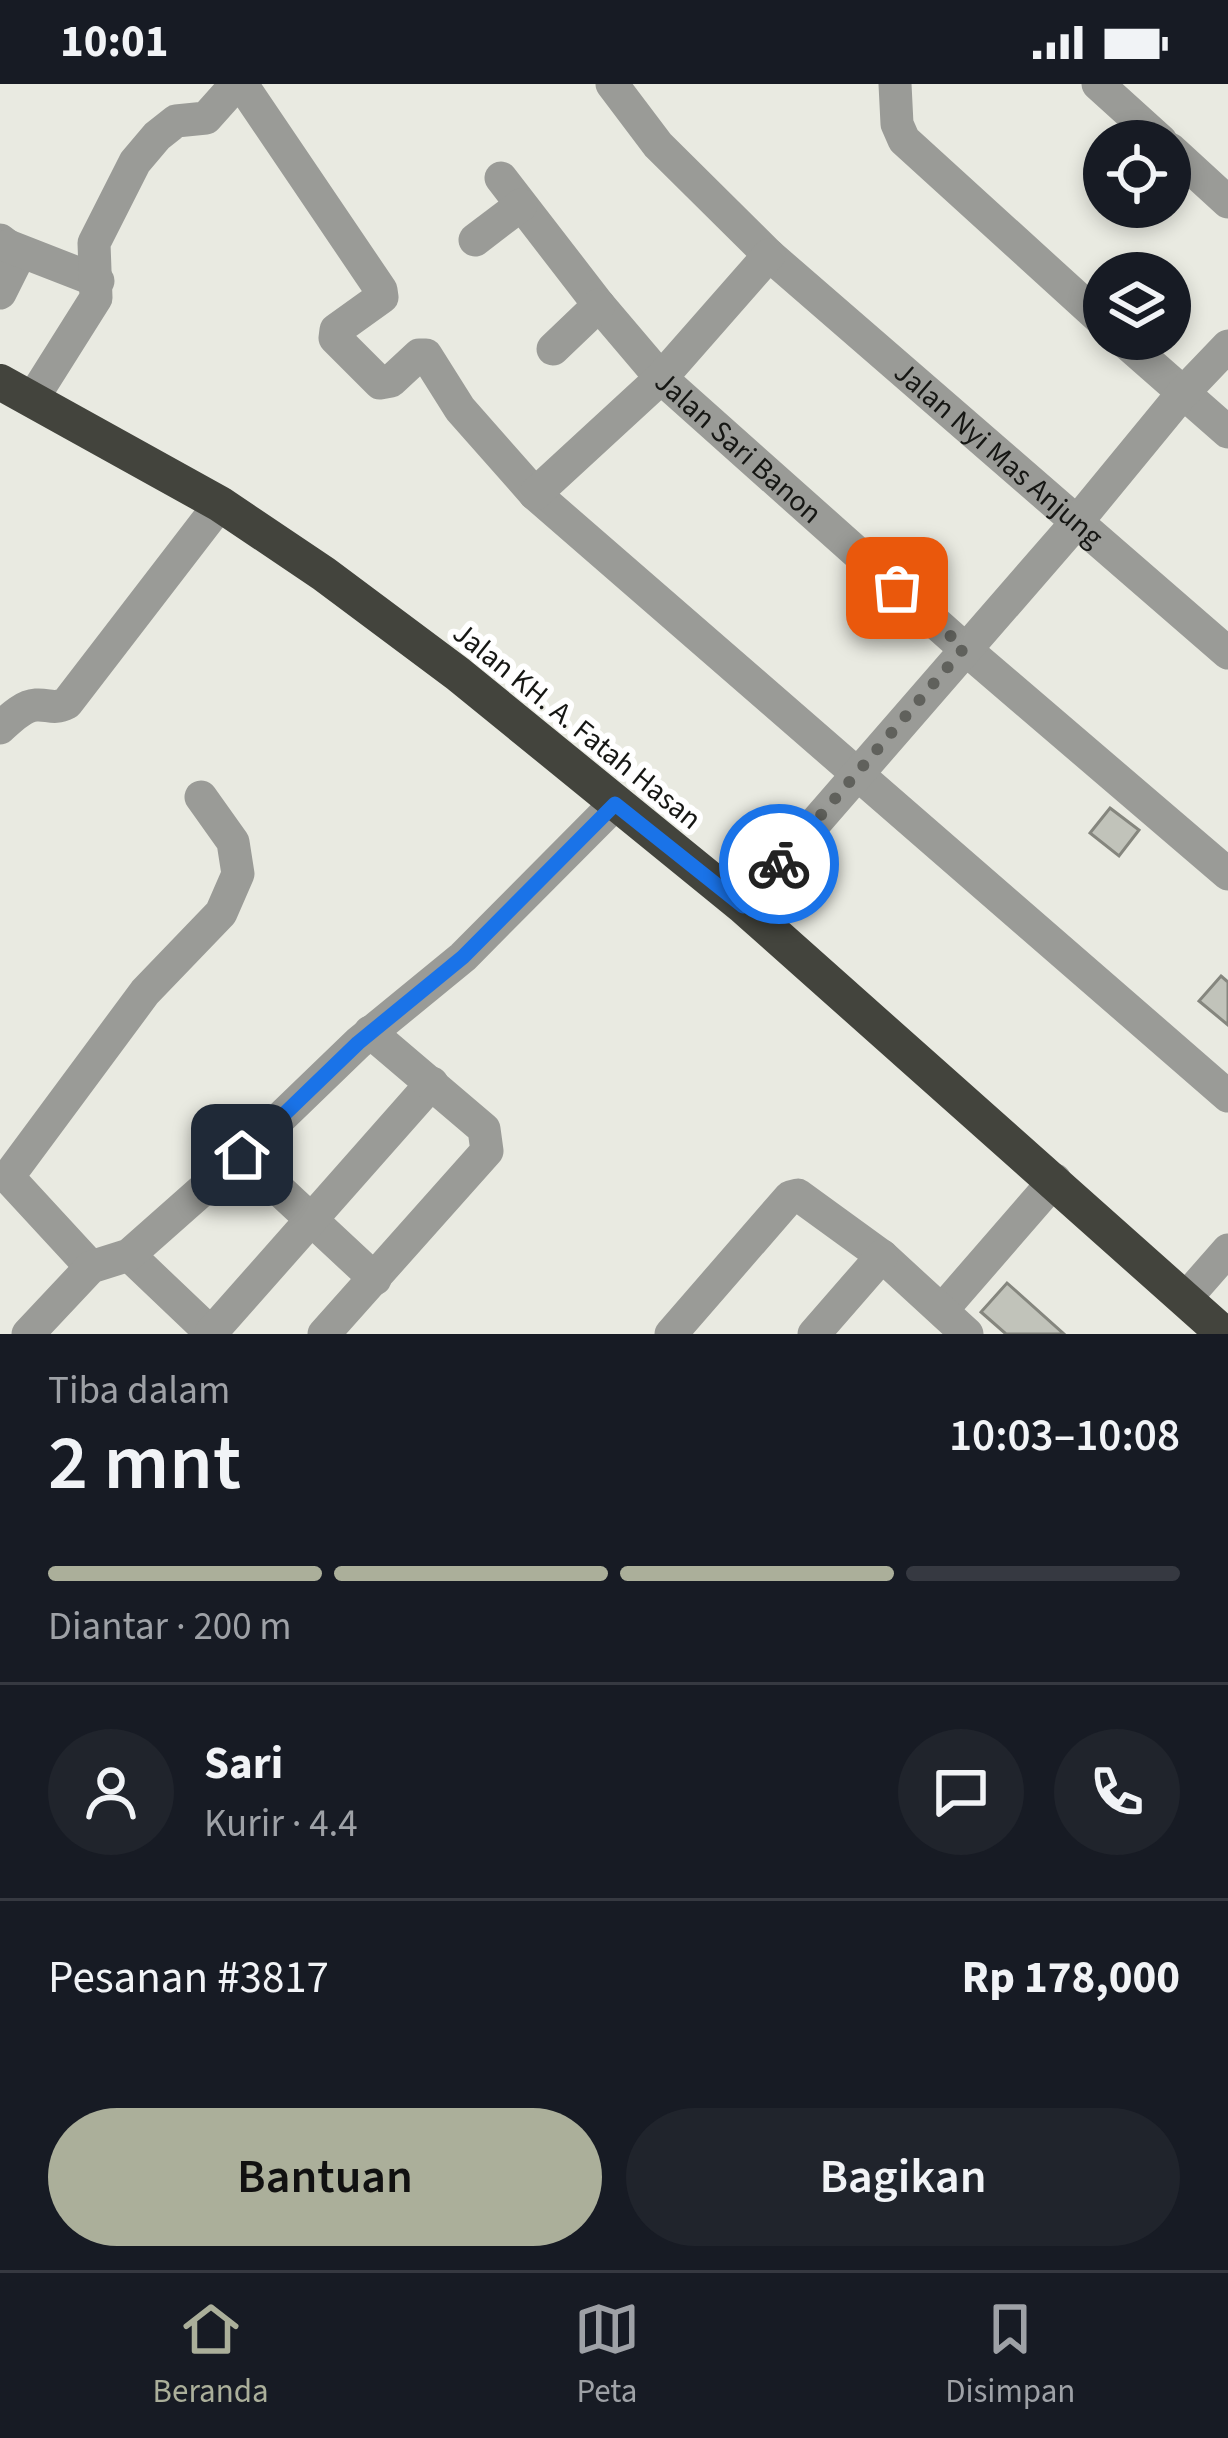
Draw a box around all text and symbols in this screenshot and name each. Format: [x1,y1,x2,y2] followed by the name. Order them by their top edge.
[60,10,169,74] text: 10:01
[1083,120,1191,360] map controls
[1083,120,1191,228] button: locate
[1083,252,1191,360] button: layers
[885,351,1113,557] street label: Jalan Nyi Mas Anjung
[645,361,832,533] street label: Jalan Sari Banon
[846,537,948,639] pin
[864,555,930,621] icon: bag
[443,612,711,840] street label: Jalan KH. A. Fatah Hasan
[719,804,839,924] courier
[746,831,812,897] icon: bike
[191,1104,293,1206] pin
[209,1122,275,1188] icon: home
[48,1363,230,1419] text: Tiba dalam
[949,1404,1180,1468] text: 10:03–10:08
[48,1408,241,1519] text: 2 mnt
[48,1599,292,1655] text: Diantar · 200 m
[48,1729,174,1855] button: person
[898,1729,1024,1855] button: chat
[1054,1729,1180,1855] button: phone
[204,1732,283,1796] text: Sari
[204,1796,358,1852] text: Kurir · 4.4
[48,1946,329,2010] text: Pesanan #3817
[962,1946,1180,2010] text: Rp 178,000
[48,2108,602,2246] button: Bantuan
[626,2108,1180,2246] button: Bagikan
[153,2296,269,2415] tab: Beranda
[574,2296,640,2415] tab: Peta
[945,2296,1075,2415] tab: Disimpan

